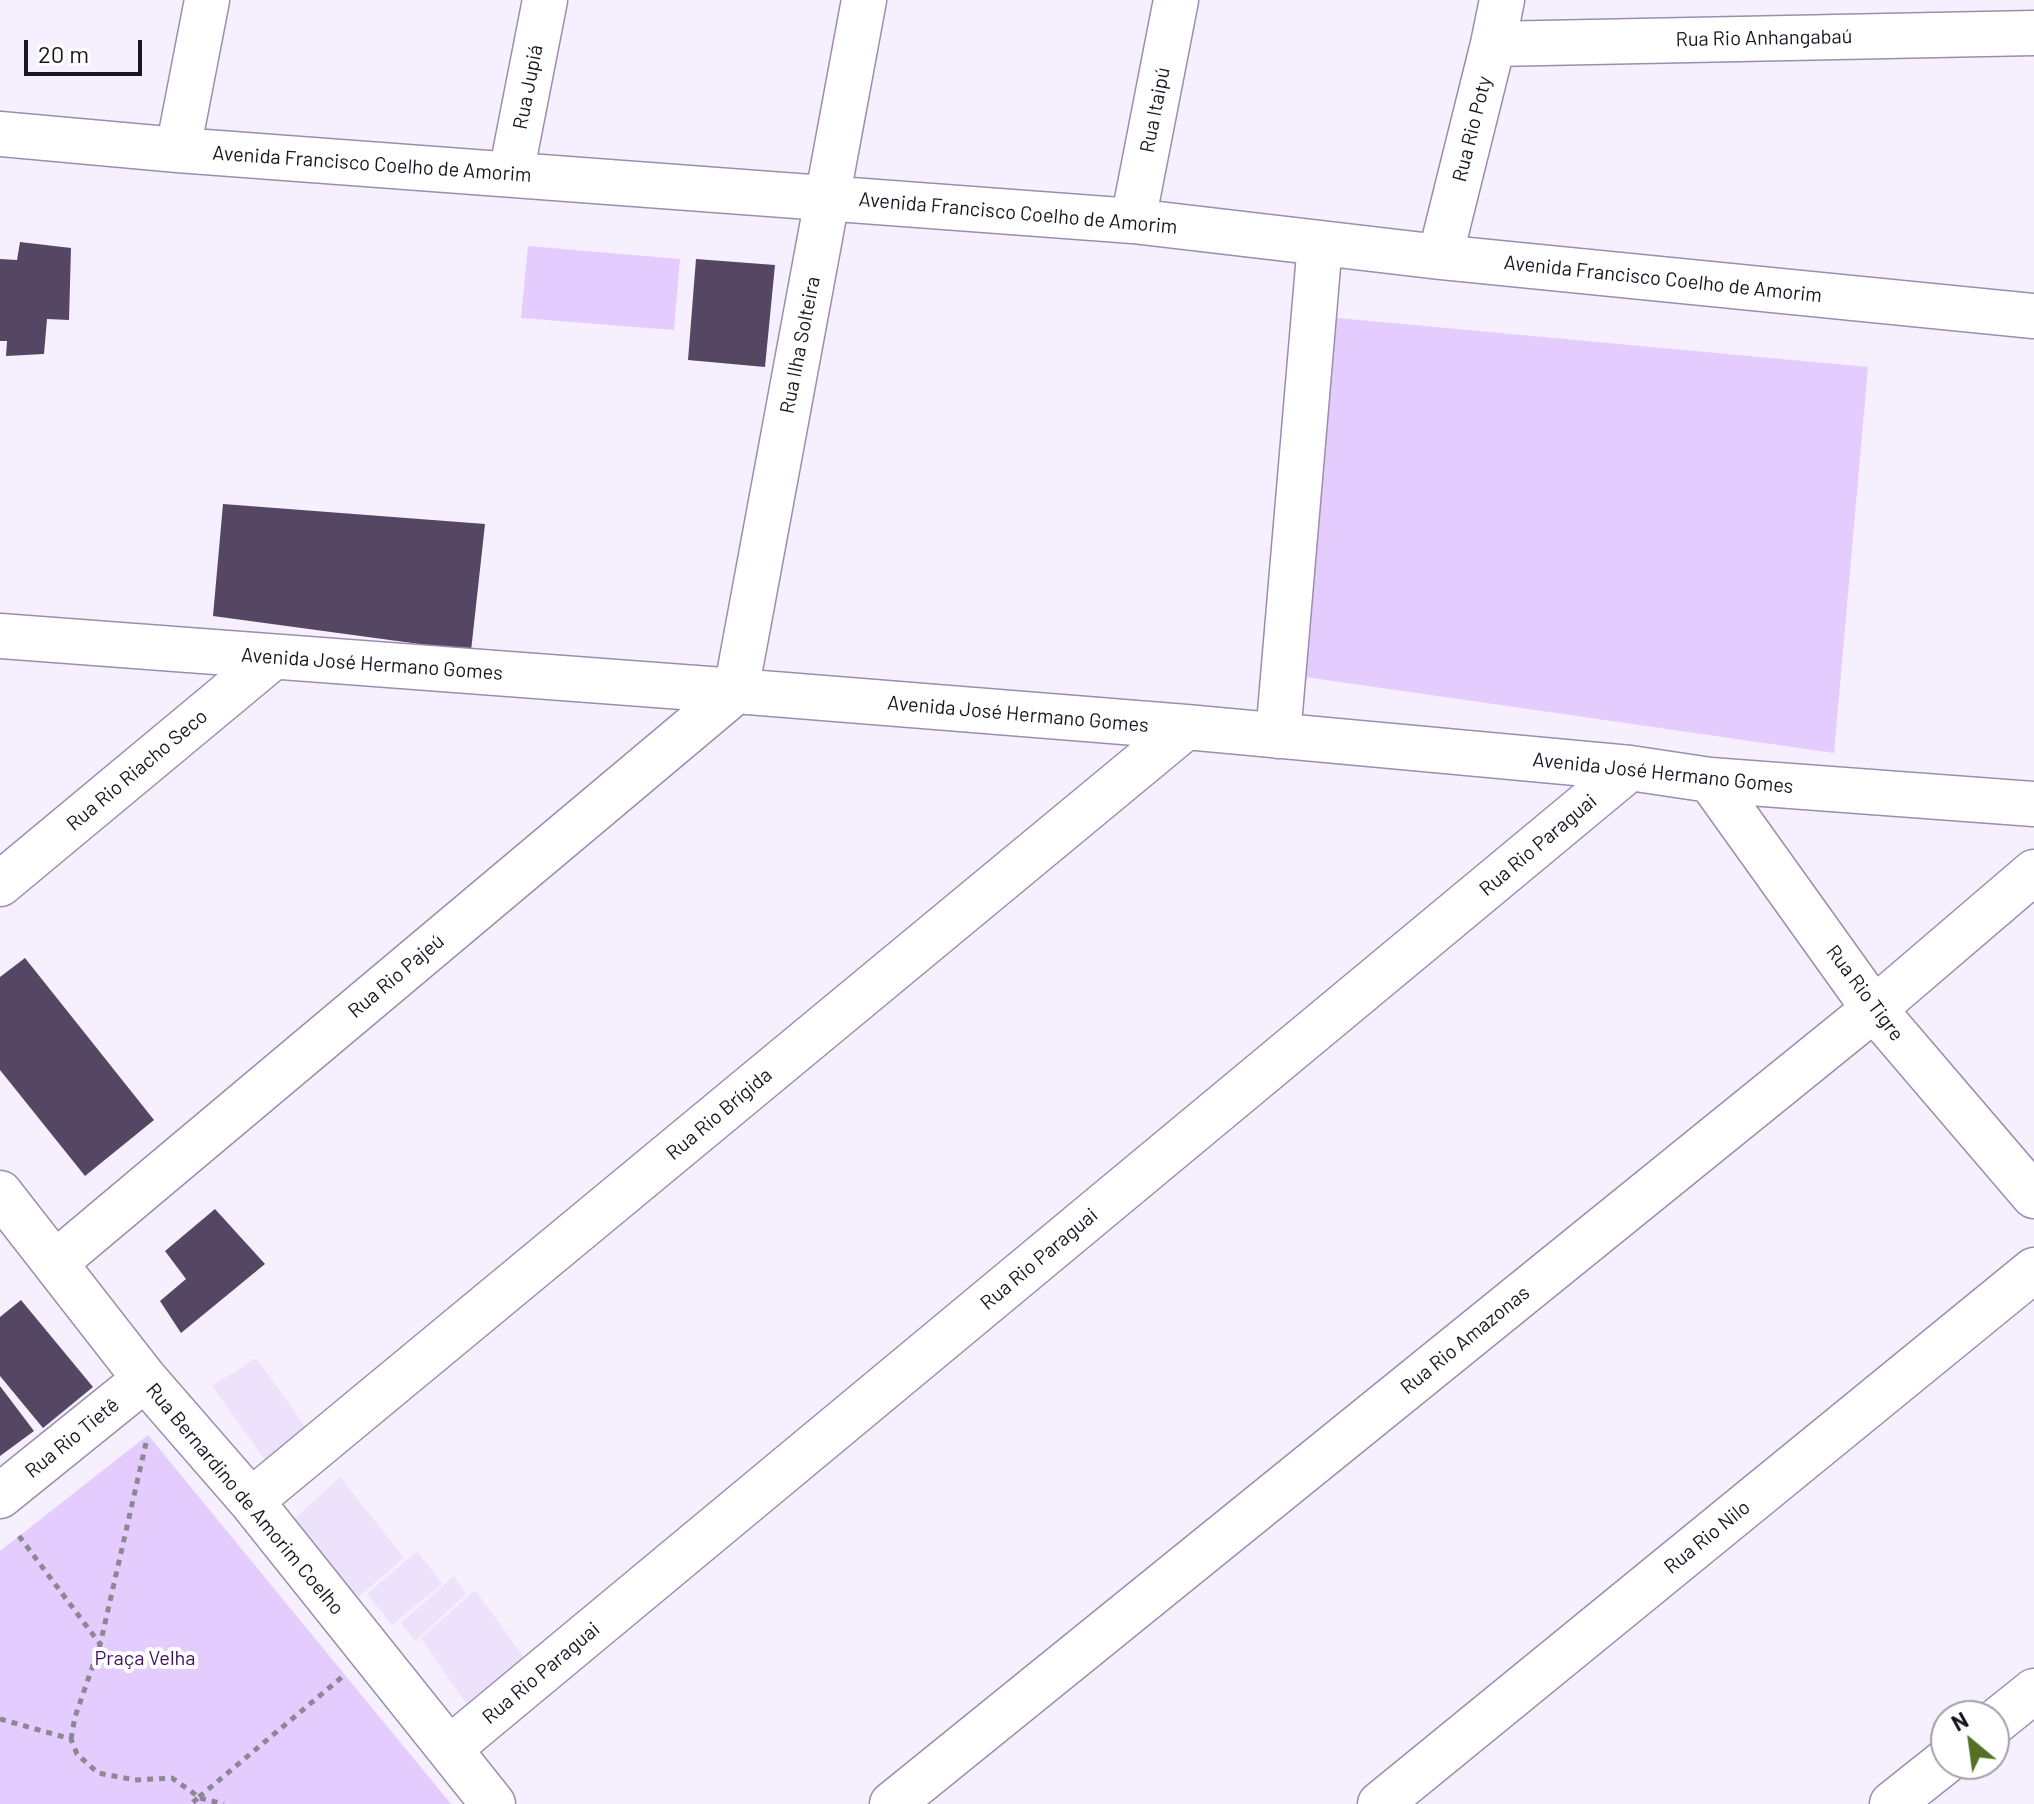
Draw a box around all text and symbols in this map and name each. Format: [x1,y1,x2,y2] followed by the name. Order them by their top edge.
[28,24,146,74] scale bar
[1675,24,1853,52] street label: Rua Rio Anhangabaú
[38,39,89,68] text: 20 m
[508,43,548,131] street label: Rua Jupiá
[1135,65,1175,155] street label: Rua Itaipú
[1447,74,1497,184] street label: Rua Rio Poty
[212,141,532,187] street label: Avenida Francisco Coelho de Amorim
[858,187,1178,239] street label: Avenida Francisco Coelho de Amorim
[1503,250,1823,308] street label: Avenida Francisco Coelho de Amorim
[775,274,825,416] street label: Rua Ilha Solteira
[240,643,504,685] street label: Avenida José Hermano Gomes
[886,691,1150,737] street label: Avenida José Hermano Gomes
[62,704,212,836] street label: Rua Rio Riacho Seco
[1531,747,1795,799] street label: Avenida José Hermano Gomes
[1475,789,1601,901] street label: Rua Rio Paraguai
[343,929,449,1023] street label: Rua Rio Pajeú
[1821,940,1909,1046] street label: Rua Rio Tigre
[661,1063,777,1165] street label: Rua Rio Brígida
[976,1203,1102,1315] street label: Rua Rio Paraguai
[1396,1281,1534,1399] street label: Rua Rio Amazonas
[141,1378,349,1620] street label: Rua Bernardino de Amorim Coelho
[20,1393,124,1483] street label: Rua Rio Tietê
[1659,1495,1755,1579] street label: Rua Rio Nilo
[478,1617,604,1729] street label: Rua Rio Paraguai
[95,1646,195,1670] park label: Praça Velha
[1930,1700,2010,1780] north arrow
[1947,1706,1972,1736] text: N

